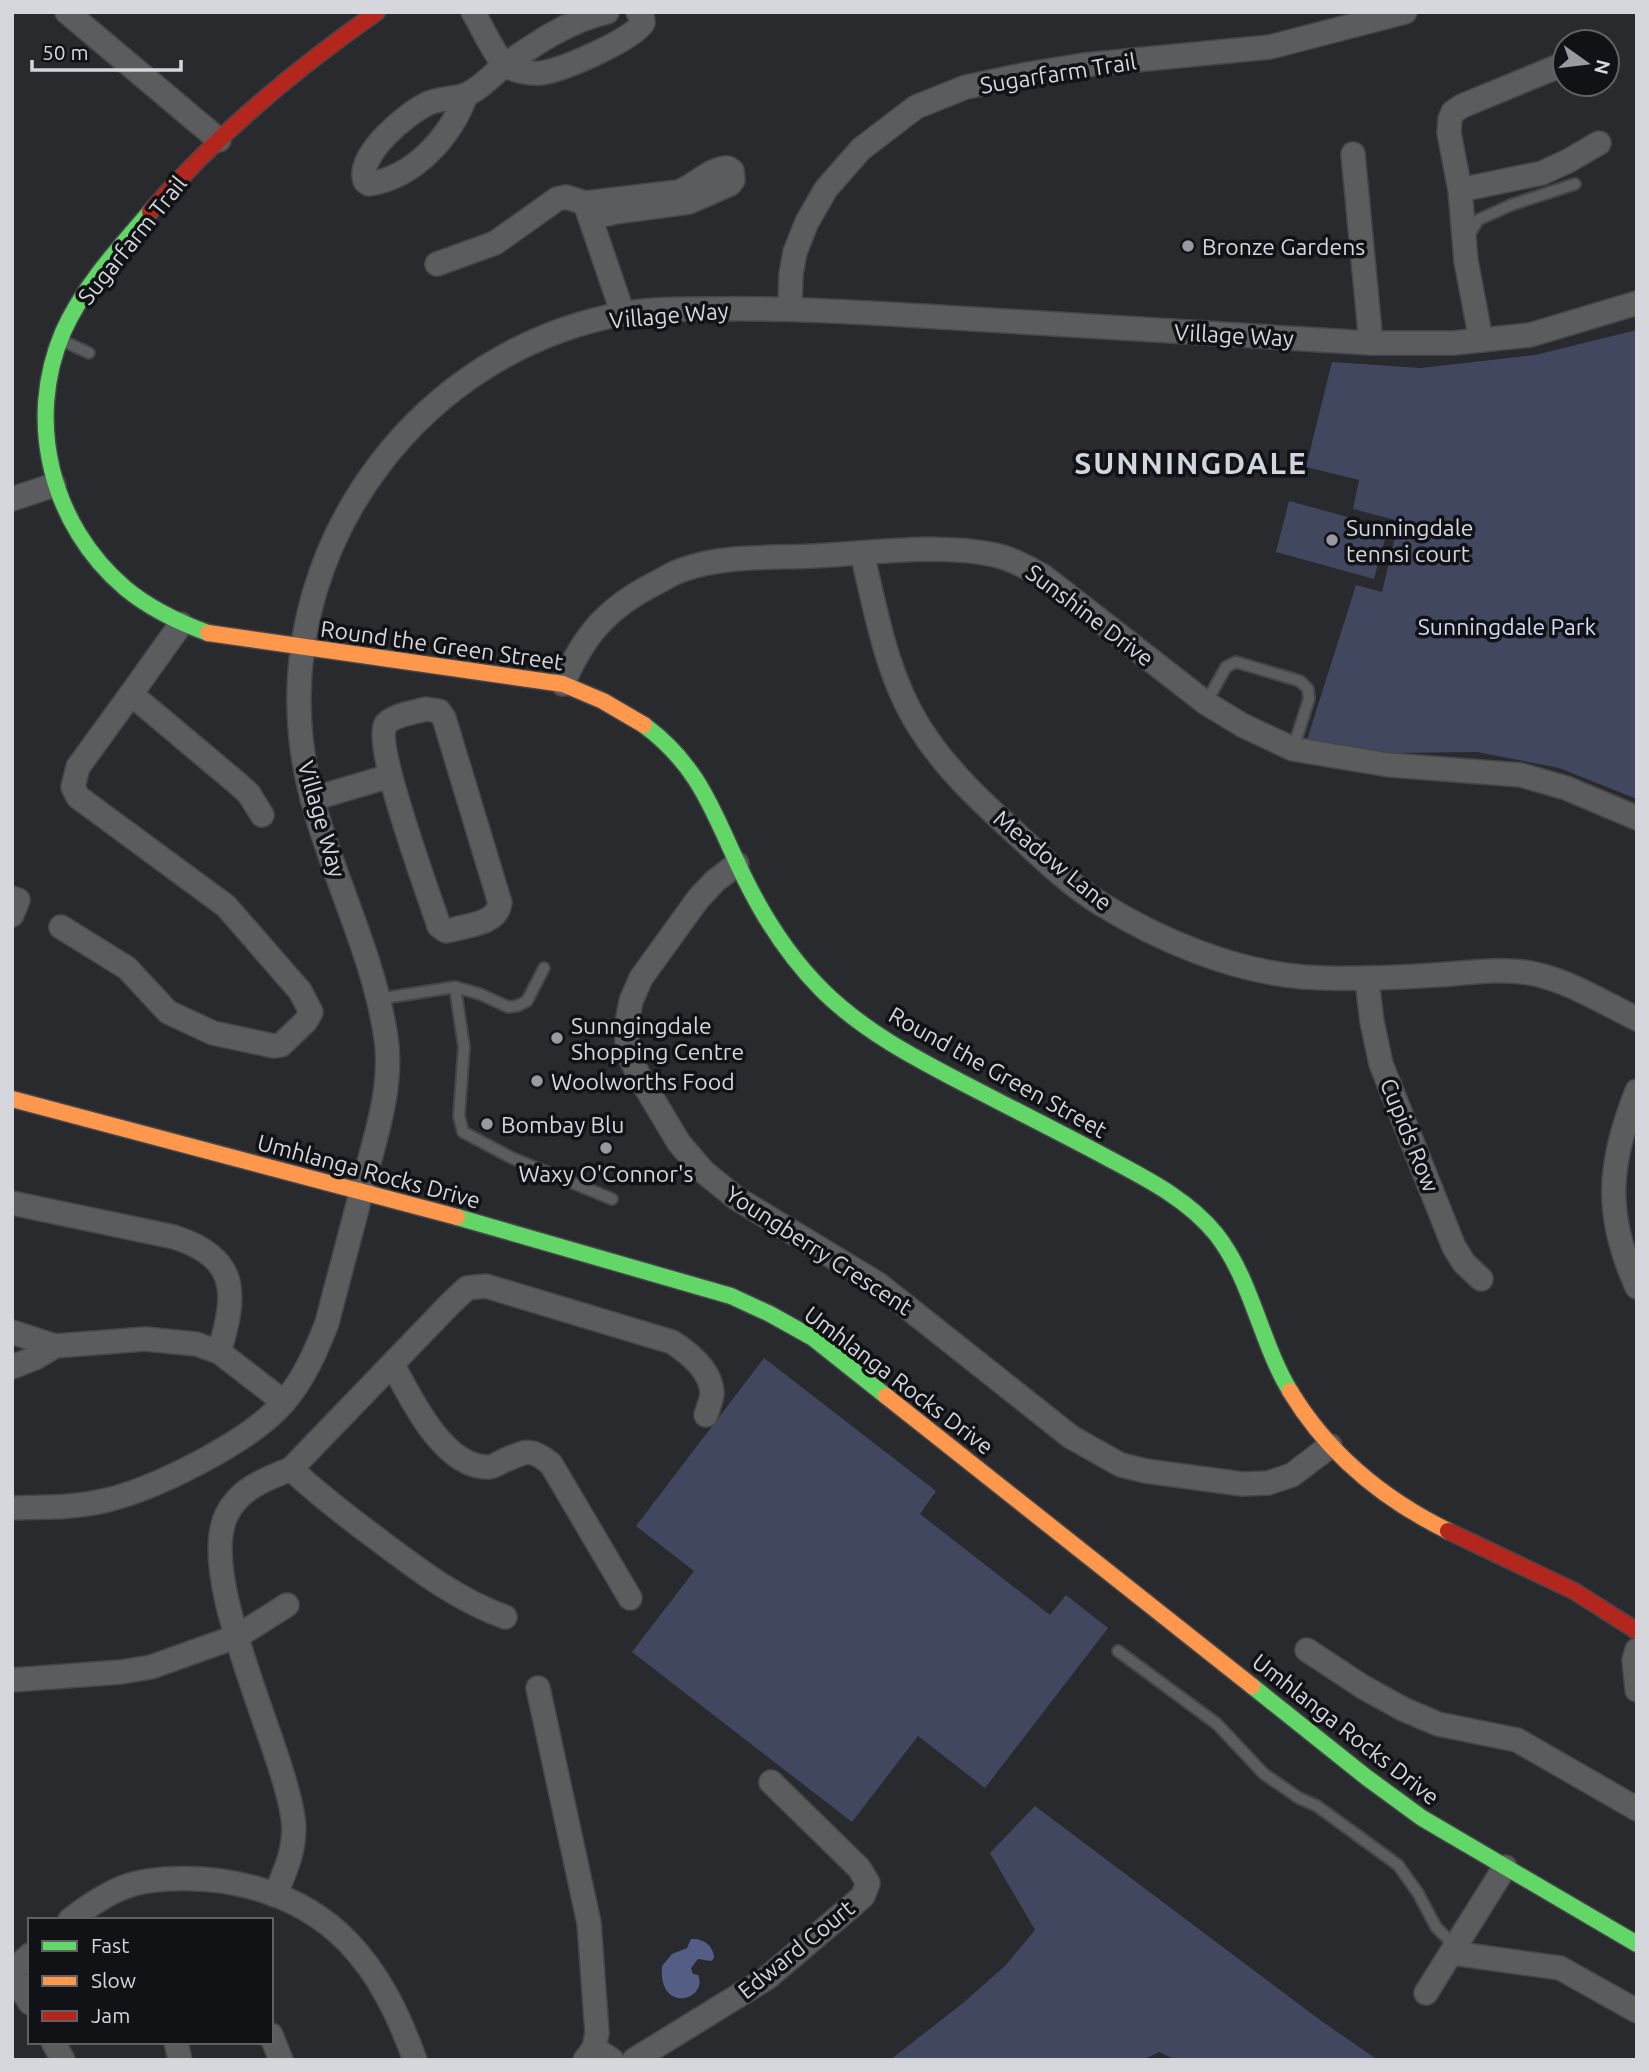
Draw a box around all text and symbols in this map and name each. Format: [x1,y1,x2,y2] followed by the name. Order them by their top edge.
[32,28,180,72] scale bar
[1551,28,1621,98] north arrow
[42,40,89,64] text: 50 m
[978,48,1138,98] street label: Sugarfarm Trail
[1590,58,1615,77] text: N
[73,171,191,309] street label: Sugarfarm Trail
[1202,234,1365,259] place label: Bronze Gardens
[1180,238,1196,254] marker: Bronze Gardens
[608,297,730,333] street label: Village Way
[1174,319,1294,351] street label: Village Way
[1074,446,1308,480] district label: SUNNINGDALE
[1346,515,1473,566] place label: Sunningdale tennsi court
[1324,532,1340,548] marker: Sunningdale tennsi court
[1022,559,1158,671] street label: Sunshine Drive
[1418,614,1597,639] park label: Sunningdale Park
[319,616,565,674] street label: Round the Green Street
[293,758,351,880] street label: Village Way
[989,805,1117,915] street label: Meadow Lane
[885,1002,1111,1142] street label: Round the Green Street
[571,1013,744,1064] place label: Sunngingdale Shopping Centre
[549,1030,565,1046] marker: Sunngingdale Shopping Centre
[551,1069,735,1094] place label: Woolworths Food
[529,1073,545,1089] marker: Woolworths Food
[1376,1075,1444,1196] street label: Cupids Row
[501,1112,624,1137] place label: Bombay Blu
[479,1116,495,1132] marker: Bombay Blu
[255,1129,483,1213] street label: Umhlanga Rocks Drive
[598,1140,614,1156] marker: Waxy O'Connor's
[518,1161,694,1186] place label: Waxy O'Connor's
[721,1181,917,1319] street label: Youngberry Crescent
[800,1301,998,1459] street label: Umhlanga Rocks Drive
[1248,1648,1444,1810] street label: Umhlanga Rocks Drive
[733,1895,859,2003] street label: Edward Court
[28,1918,273,2044] legend
[91,1933,129,1957] text: Fast
[91,1968,136,1992] text: Slow
[91,2003,130,2027] text: Jam

